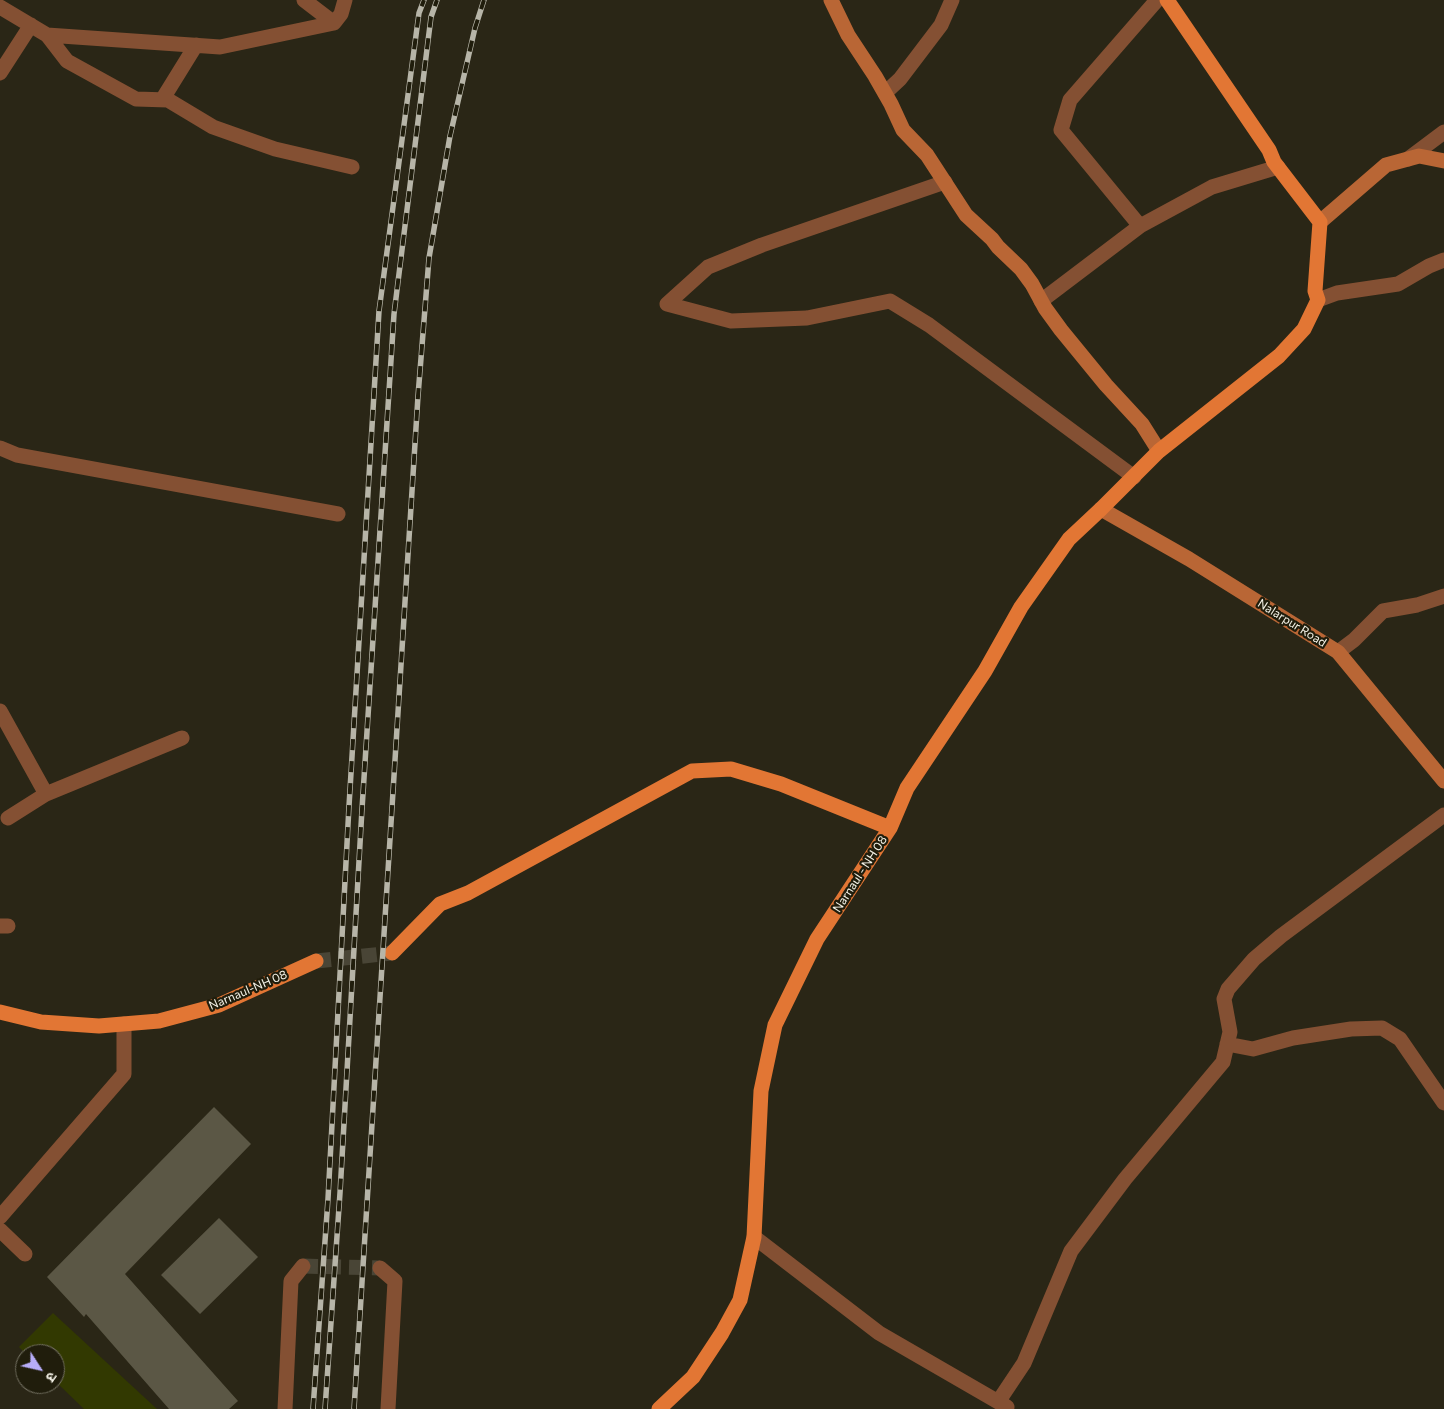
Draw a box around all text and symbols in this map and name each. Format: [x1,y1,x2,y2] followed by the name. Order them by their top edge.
[1255,596,1329,650] street label: Nalarpur Road
[830,833,890,915] street label: Narnaul - NH 08
[207,967,289,1013] street label: Narnaul-NH 08
[15,1344,65,1394] north arrow
[43,1369,61,1386] text: उ

